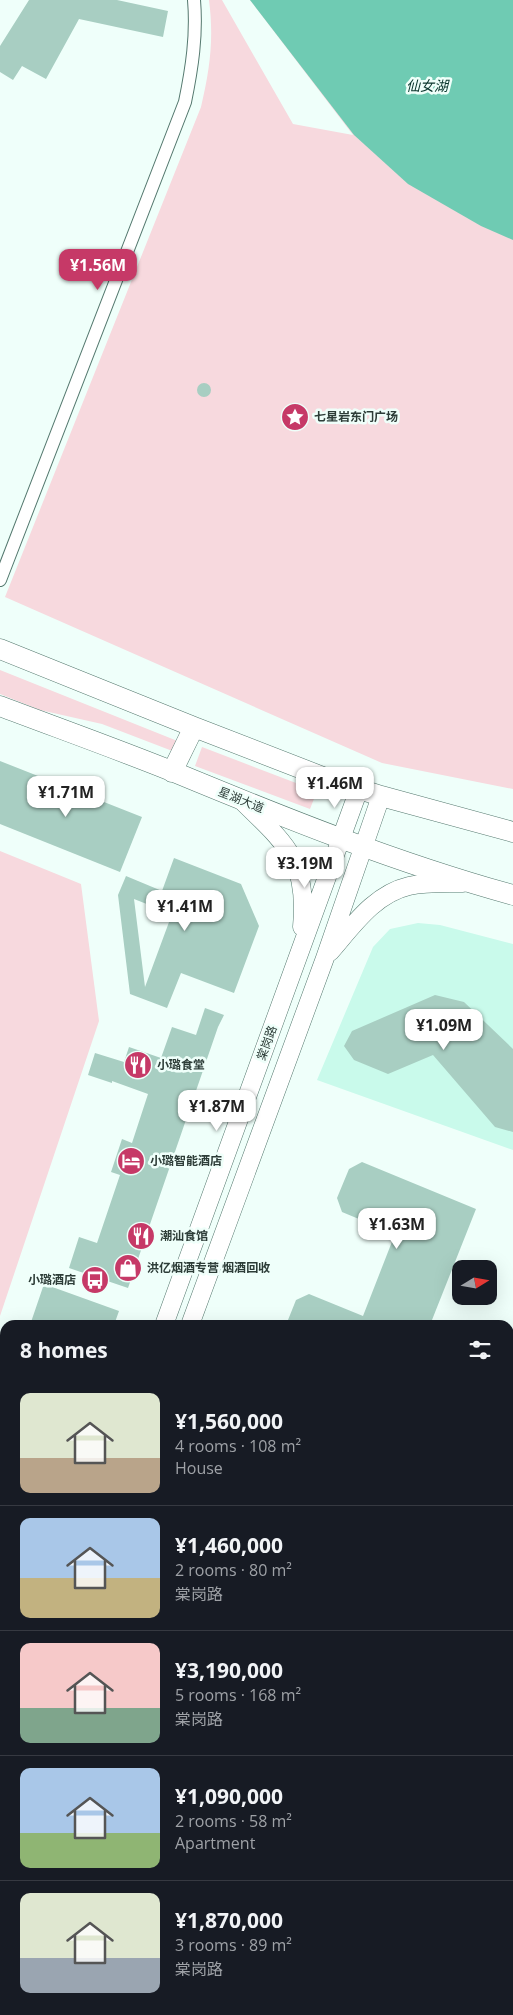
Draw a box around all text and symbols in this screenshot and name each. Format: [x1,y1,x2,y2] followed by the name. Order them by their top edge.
[406,76,450,95] water label: 仙女湖
[57,248,139,291] pin: ¥1.56M
[70,254,126,276] text: ¥1.56M
[280,402,310,432] place icon: 七星岩东门广场
[314,408,398,425] place label: 七星岩东门广场
[294,766,376,809] pin: ¥1.46M
[307,772,363,794] text: ¥1.46M
[25,776,107,818] pin: ¥1.71M
[38,781,94,803] text: ¥1.71M
[216,783,267,816] street label: 星湖大道
[264,846,346,889] pin: ¥3.19M
[277,852,333,874] text: ¥3.19M
[144,890,226,932] pin: ¥1.41M
[157,895,213,917] text: ¥1.41M
[403,1008,485,1051] pin: ¥1.09M
[416,1014,472,1036] text: ¥1.09M
[252,1023,281,1063] street label: 棠岗路
[123,1050,153,1080] restaurant icon: 小璐食堂
[157,1056,205,1073] place label: 小璐食堂
[176,1090,258,1132] pin: ¥1.87M
[189,1095,245,1117] text: ¥1.87M
[116,1146,146,1176] hotel icon: 小璐智能酒店
[150,1152,222,1169] place label: 小璐智能酒店
[356,1208,438,1250] pin: ¥1.63M
[369,1213,425,1235] text: ¥1.63M
[126,1221,156,1251] restaurant icon: 潮汕食馆
[160,1227,208,1244] place label: 潮汕食馆
[113,1253,143,1283] shop icon: 洪亿烟酒专营 烟酒回收
[147,1259,270,1276] place label: 洪亿烟酒专营 烟酒回收
[452,1260,498,1305] north arrow
[452,1260,497,1305] map controls
[80,1265,110,1295] bus stop icon: 小璐酒店
[28,1271,76,1288] place label: 小璐酒店
[20,1336,108,1364] text: 8 homes
[466,1336,494,1364] icon: filters
[175,1407,283,1435] text: ¥1,560,000
[60,1413,120,1473] icon: home
[175,1435,301,1457] text: 4 rooms · 108 m²
[175,1457,223,1479] text: House
[175,1531,283,1559] text: ¥1,460,000
[60,1538,120,1598] icon: home
[175,1559,292,1581] text: 2 rooms · 80 m²
[175,1583,223,1605] text: 棠岗路
[175,1656,283,1684] text: ¥3,190,000
[60,1663,120,1723] icon: home
[175,1684,301,1706] text: 5 rooms · 168 m²
[175,1708,223,1730] text: 棠岗路
[175,1782,283,1810] text: ¥1,090,000
[60,1788,120,1848] icon: home
[175,1810,292,1832] text: 2 rooms · 58 m²
[175,1832,255,1854] text: Apartment
[175,1906,283,1934] text: ¥1,870,000
[60,1913,120,1973] icon: home
[175,1934,292,1956] text: 3 rooms · 89 m²
[175,1958,223,1980] text: 棠岗路

